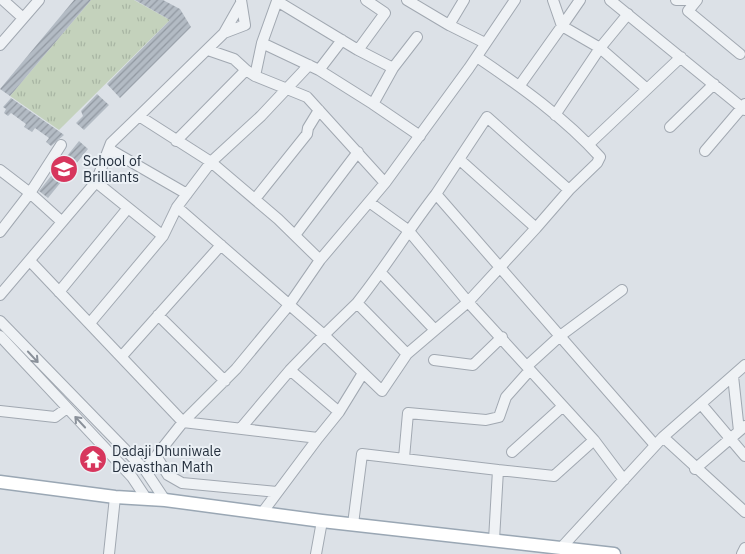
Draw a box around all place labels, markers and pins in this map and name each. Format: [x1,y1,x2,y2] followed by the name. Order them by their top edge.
[83,152,142,186] place label: School of Brilliants
[49,154,79,184] school or university icon: School of Brilliants
[112,442,221,476] place label: Dadaji Dhuniwale Devasthan Math
[78,444,108,474] temple icon: Dadaji Dhuniwale Devasthan Math

